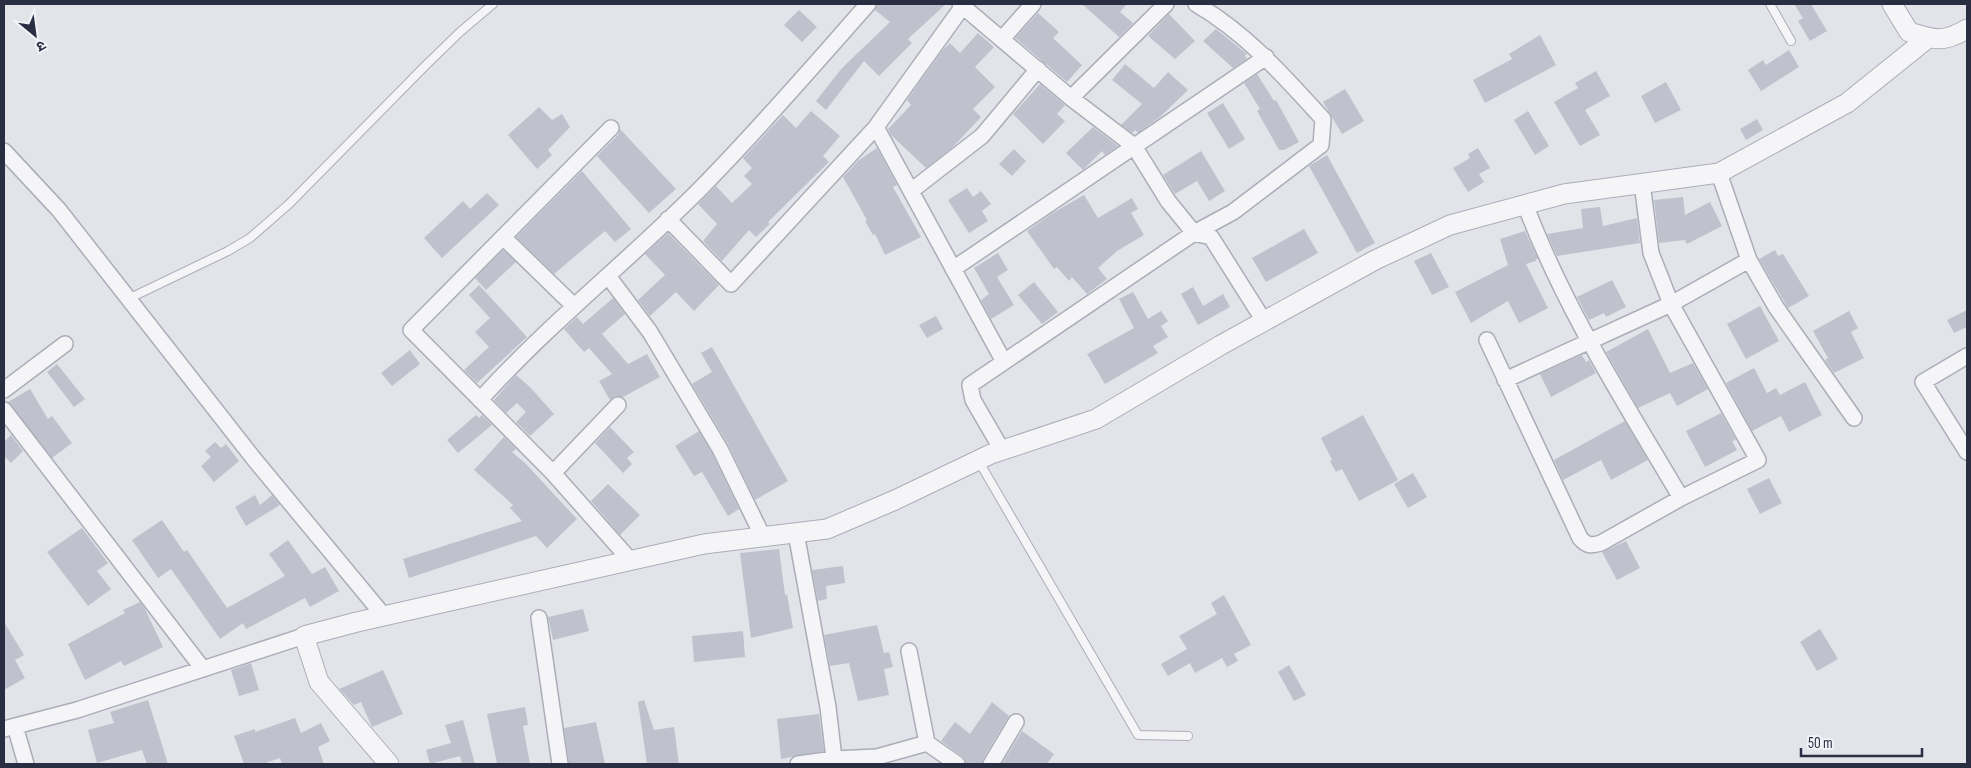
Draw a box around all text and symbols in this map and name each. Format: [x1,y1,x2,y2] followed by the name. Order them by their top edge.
[10,10,60,60] north arrow
[33,37,49,56] text: उ
[1801,726,1922,758] scale bar
[1808,734,1833,753] text: 50 m

